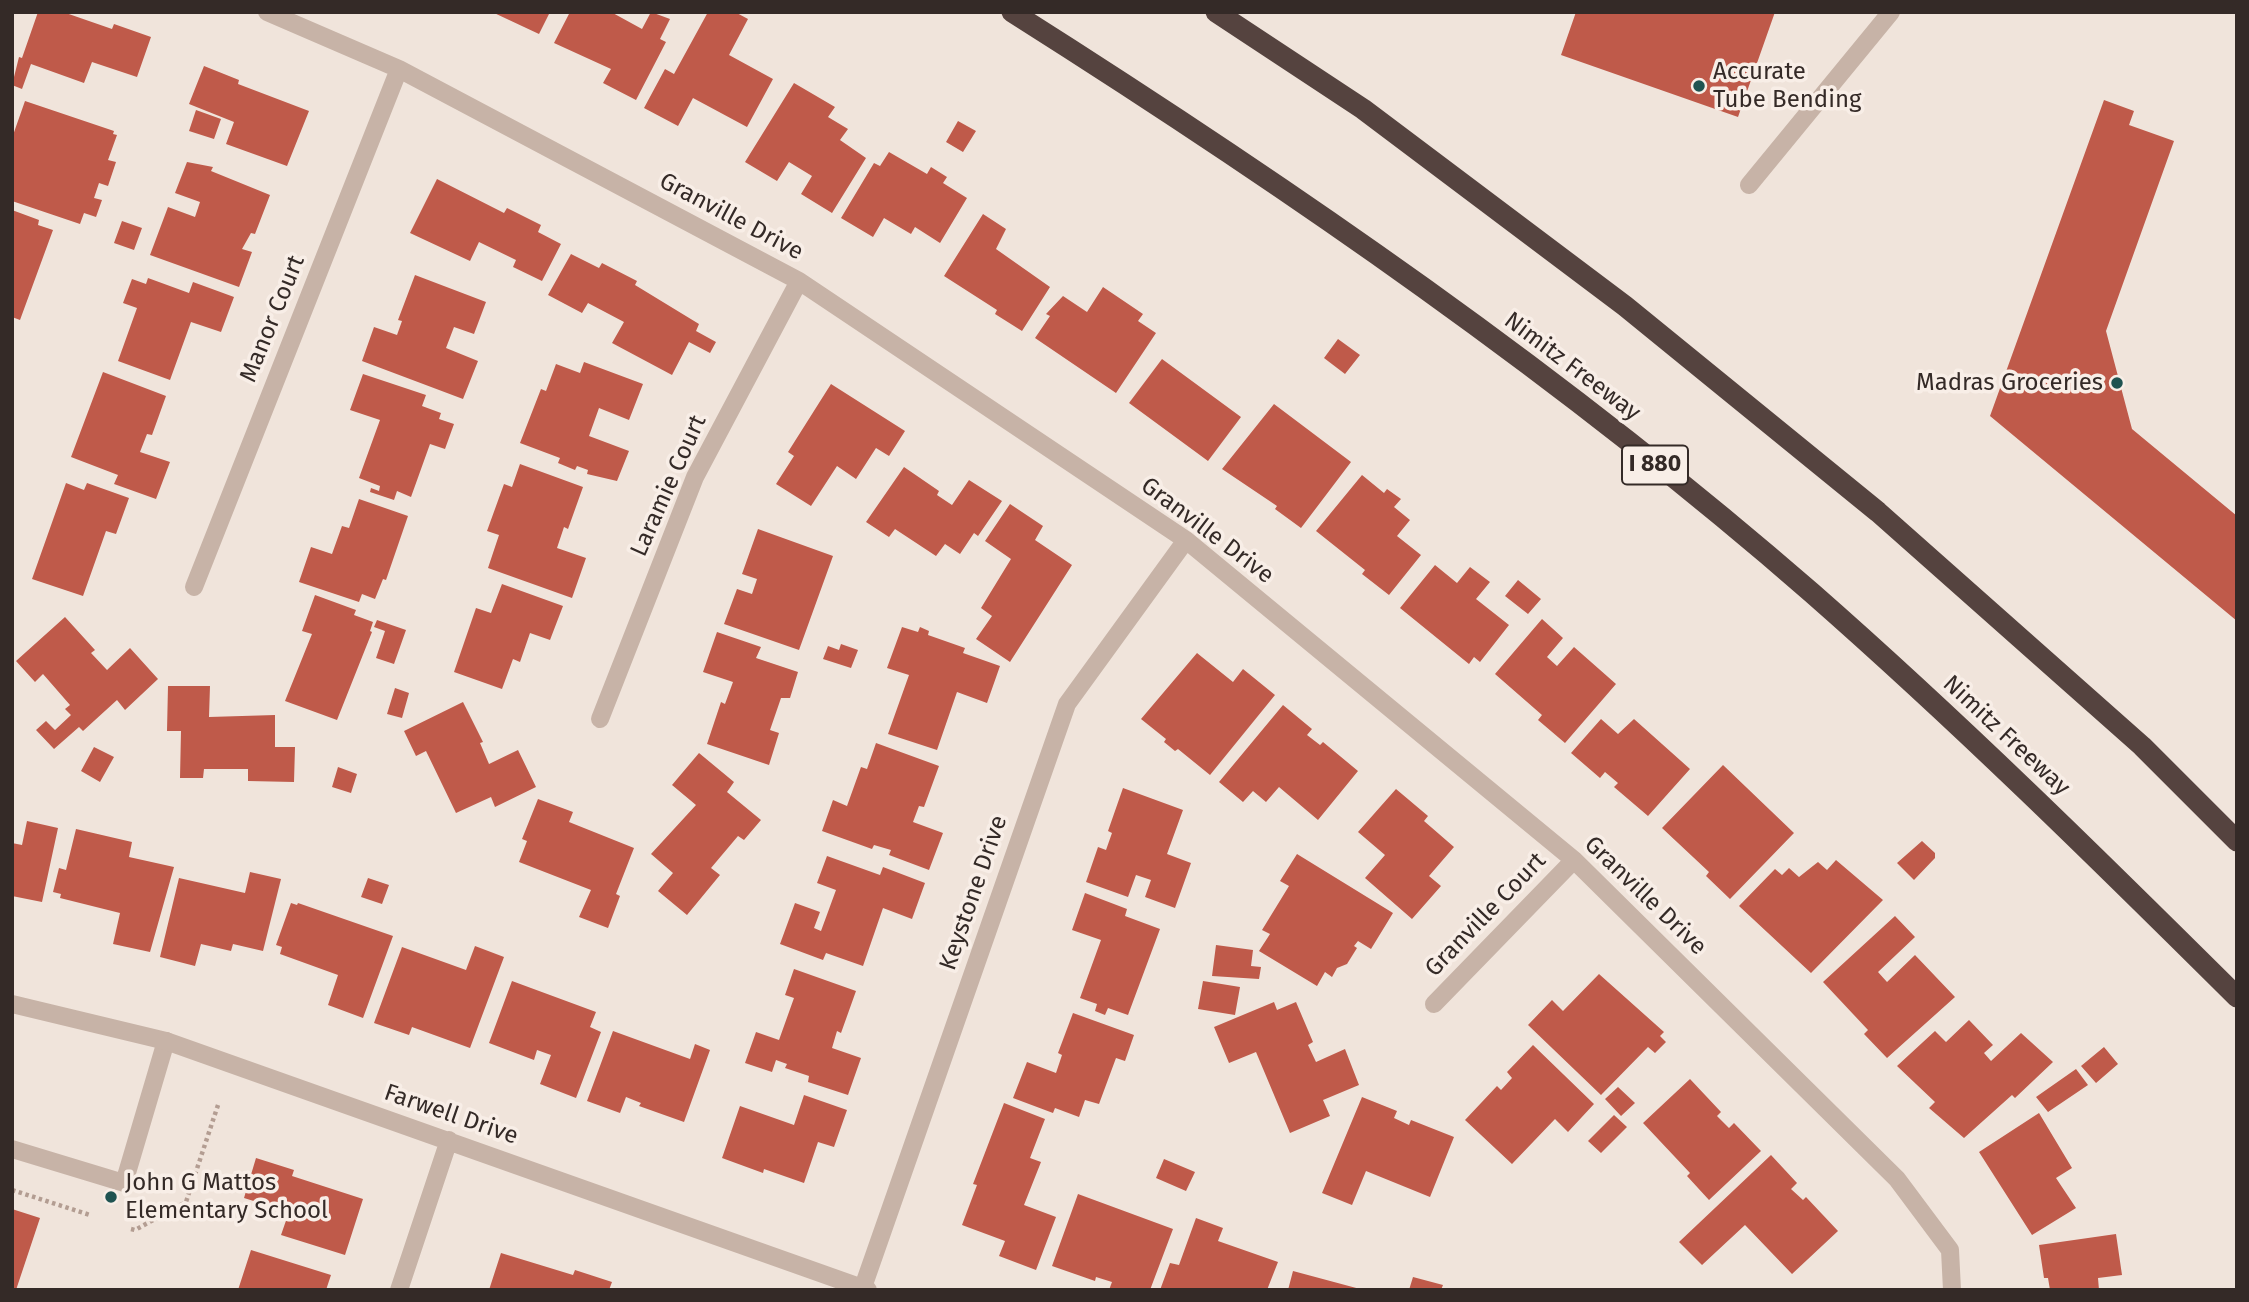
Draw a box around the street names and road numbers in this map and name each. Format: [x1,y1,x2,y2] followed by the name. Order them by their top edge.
[654,167,808,267] street label: Granville Drive
[234,251,312,387] street label: Manor Court
[1498,306,1646,428] street label: Nimitz Freeway
[625,411,713,561] street label: Laramie Court
[1622,446,1688,485] road number: I 880
[1135,472,1279,590] street label: Granville Drive
[1937,670,2075,802] street label: Nimitz Freeway
[934,812,1014,974] street label: Keystone Drive
[1578,830,1712,962] street label: Granville Drive
[1420,847,1552,983] street label: Granville Court
[380,1079,522,1151] street label: Farwell Drive

